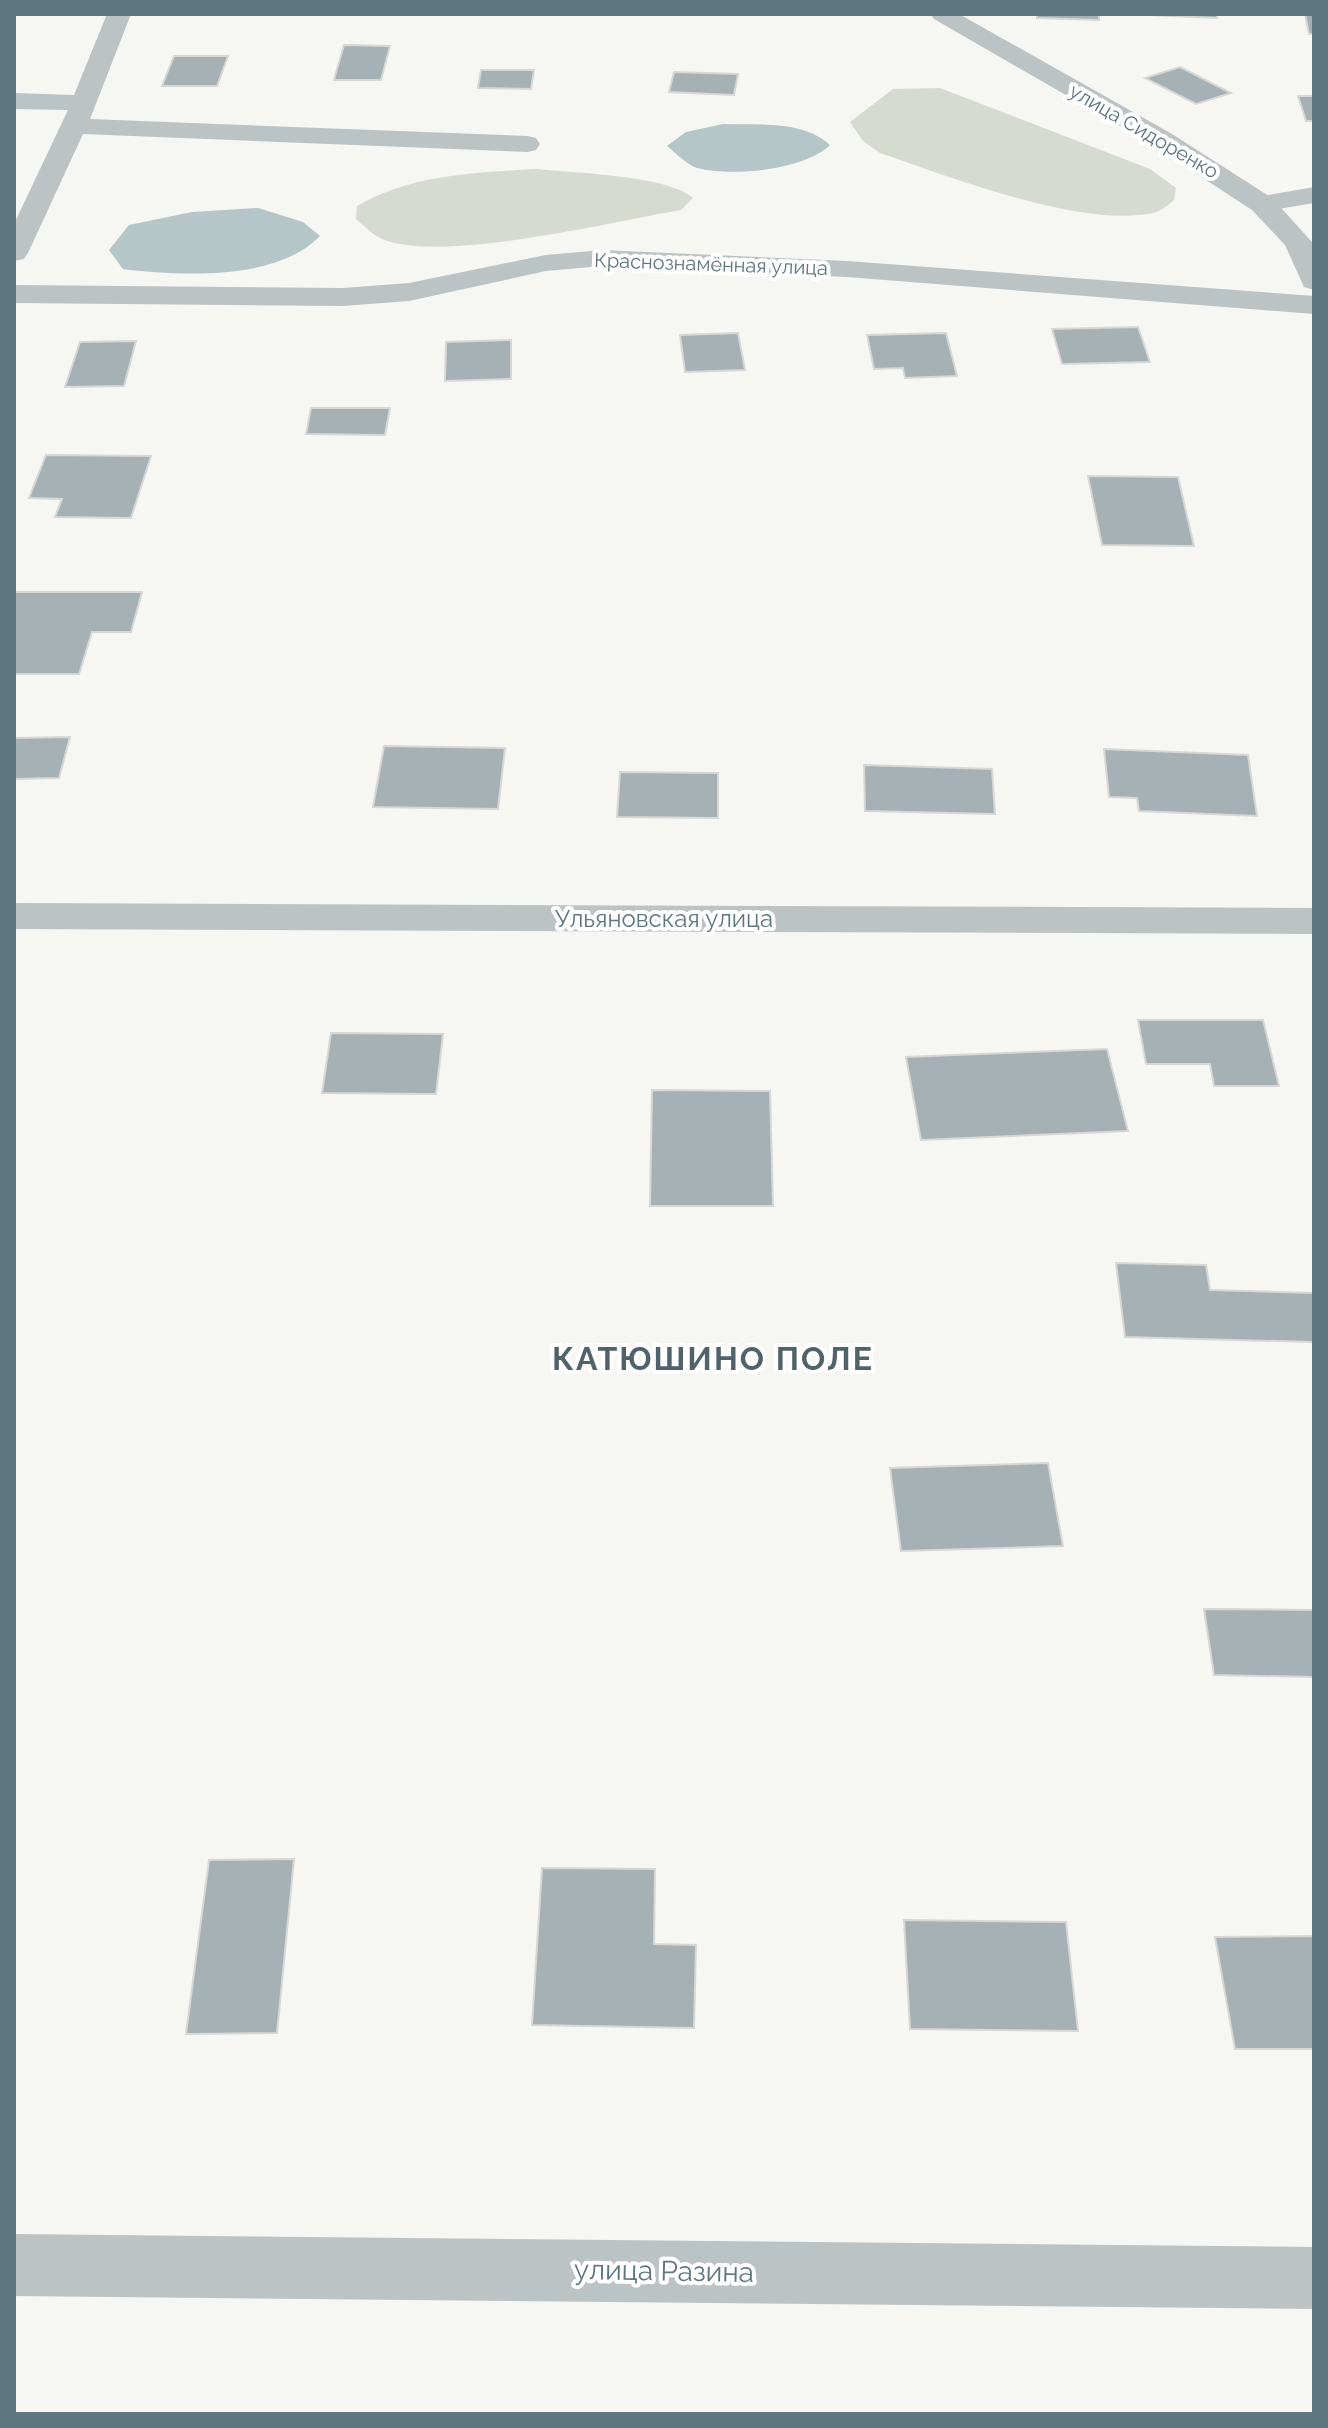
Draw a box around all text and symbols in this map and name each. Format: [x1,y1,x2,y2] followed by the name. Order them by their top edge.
[1065,79,1223,184] street label: улица Сидоренко
[594,248,828,280] street label: Краснознамённая улица
[555,904,773,933] street label: Ульяновская улица
[552,1340,874,1377] district label: КАТЮШИНО ПОЛЕ
[574,2253,754,2289] street label: улица Разина

